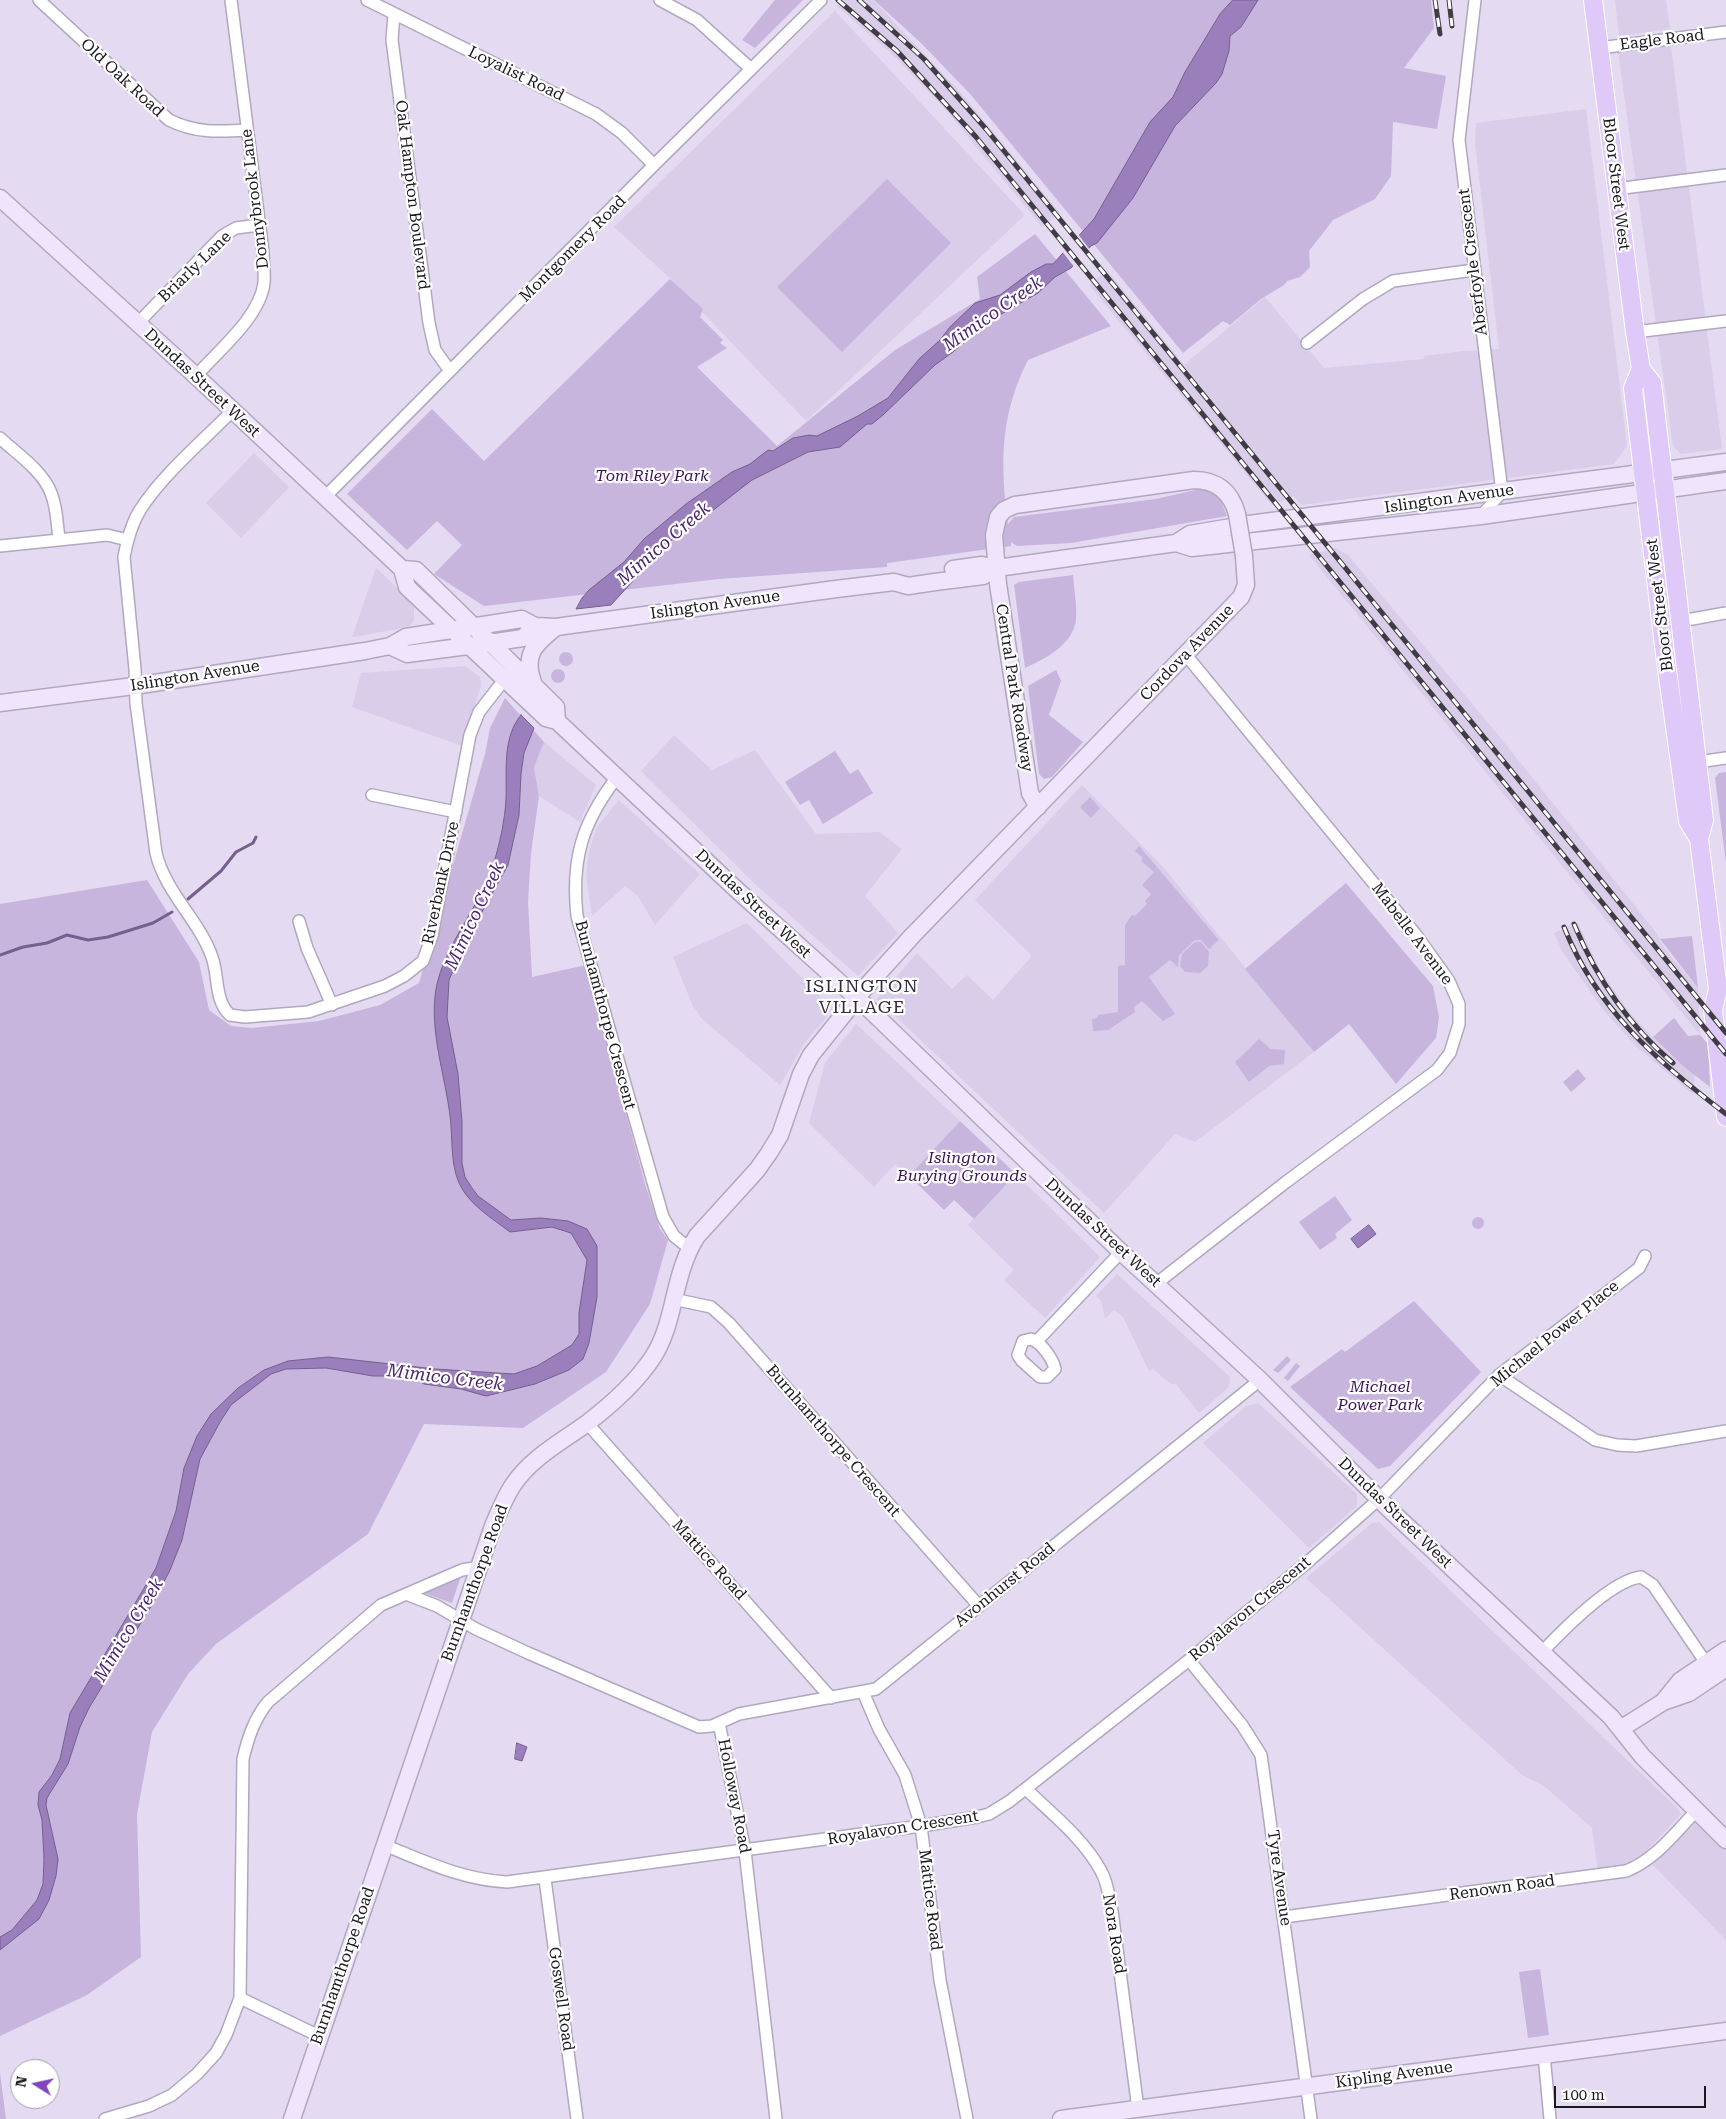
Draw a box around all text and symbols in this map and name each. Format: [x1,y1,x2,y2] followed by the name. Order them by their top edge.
[1619,25,1705,55] street label: Eagle Road
[76,35,168,121] street label: Old Oak Road
[465,42,567,106] street label: Loyalist Road
[391,99,433,291] street label: Oak Hampton Boulevard
[1598,116,1634,252] street label: Bloor Street West
[237,128,273,270] street label: Donnybrook Lane
[1454,187,1492,337] street label: Aberfoyle Crescent
[516,192,630,306] street label: Montgomery Road
[155,227,235,307] street label: Briarly Lane
[939,272,1047,356] water label: Mimico Creek
[140,324,264,442] street label: Dundas Street West
[595,466,709,486] park label: Tom Riley Park
[1383,480,1515,518] street label: Islington Avenue
[613,498,715,590] water label: Mimico Creek
[1642,537,1678,673] street label: Bloor Street West
[649,586,781,624] street label: Islington Avenue
[1136,601,1238,705] street label: Cordova Avenue
[991,603,1037,773] street label: Central Park Roadway
[129,656,261,696] street label: Islington Avenue
[419,820,463,946] street label: Riverbank Drive
[691,845,815,963] street label: Dundas Street West
[441,859,509,973] water label: Mimico Creek
[1367,879,1457,989] street label: Mabelle Avenue
[570,918,640,1112] street label: Burnhamthorpe Crescent
[804,976,920,1019] district label: ISLINGTON VILLAGE
[897,1148,1027,1186] park label: Islington Burying Grounds
[1041,1174,1165,1292] street label: Dundas Street West
[1487,1277,1623,1391] street label: Michael Power Place
[386,1360,504,1396] water label: Mimico Creek
[762,1361,904,1521] street label: Burnhamthorpe Crescent
[1338,1377,1422,1415] park label: Michael Power Park
[1334,1454,1456,1572] street label: Dundas Street West
[438,1502,512,1664] street label: Burnhamthorpe Road
[668,1516,750,1604] street label: Mattice Road
[951,1539,1059,1631] street label: Avonhurst Road
[1185,1553,1315,1665] street label: Royalavon Crescent
[90,1575,168,1685] water label: Mimico Creek
[713,1737,755,1855] street label: Holloway Road
[826,1807,980,1849] street label: Royalavon Crescent
[1263,1829,1295,1927] street label: Tyre Avenue
[914,1848,946,1952] street label: Mattice Road
[1448,1871,1556,1905] street label: Renown Road
[307,1884,379,2048] street label: Burnhamthorpe Road
[1098,1893,1130,1975] street label: Nora Road
[544,1946,578,2052] street label: Goswell Road
[1334,2057,1454,2093] street label: Kipling Avenue
[10,2059,60,2109] north arrow
[12,2075,30,2088] text: N
[1556,2076,1708,2108] scale bar
[1562,2086,1605,2104] text: 100 m

